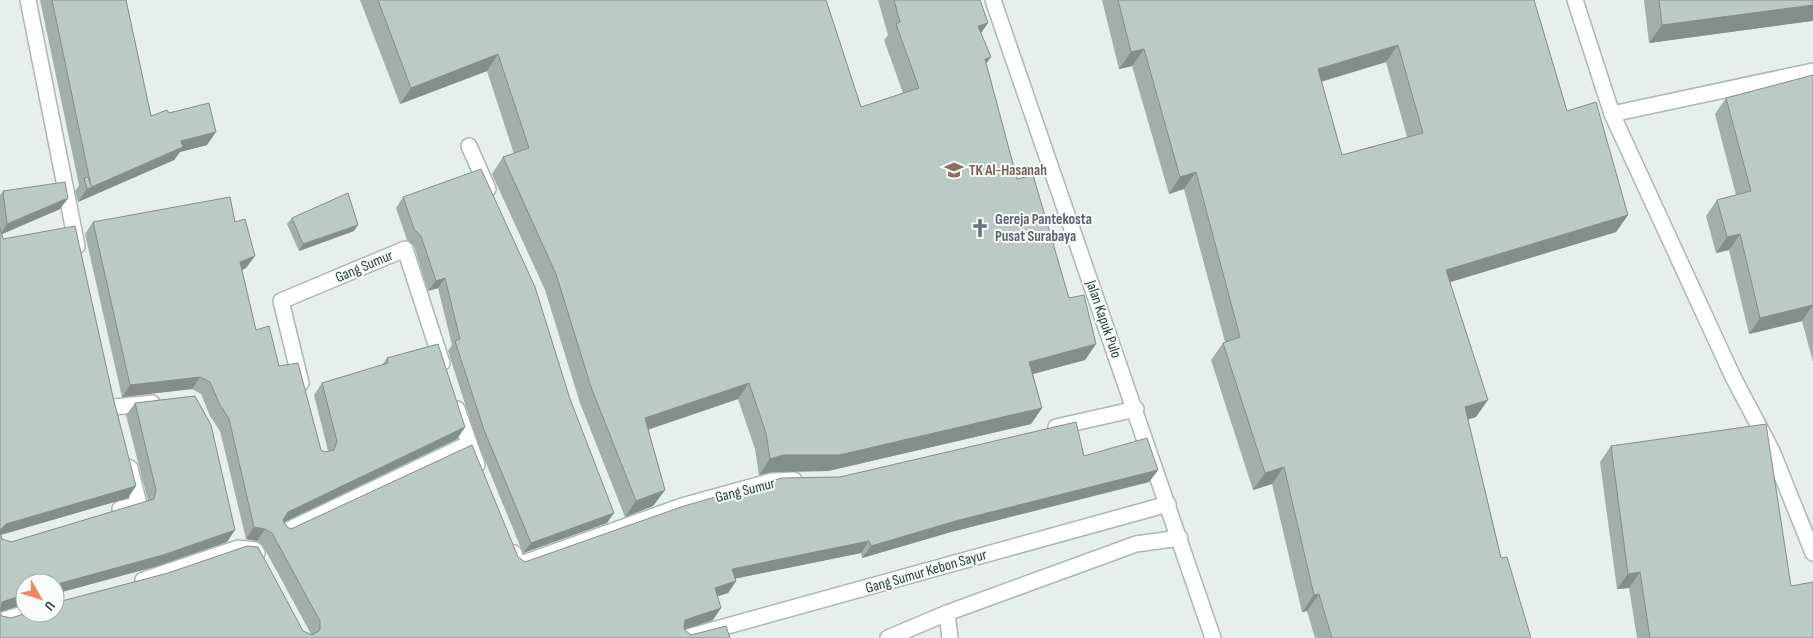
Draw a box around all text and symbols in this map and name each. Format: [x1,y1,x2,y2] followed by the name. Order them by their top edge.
[943,159,965,181] school or university icon: TK Al-Hasanah
[969,161,1047,180] place label: TK Al-Hasanah
[995,210,1092,246] place label: Gereja Pantekosta Pusat Surabaya
[969,217,991,239] church icon: Gereja Pantekosta Pusat Surabaya
[332,246,397,287] street label: Gang Sumur
[1081,277,1126,361] street label: Jalan Kapuk Pulo
[713,474,778,507] street label: Gang Sumur
[863,545,990,598] street label: Gang Sumur Kebon Sayur
[15,573,65,623] north arrow
[41,598,59,614] text: U

